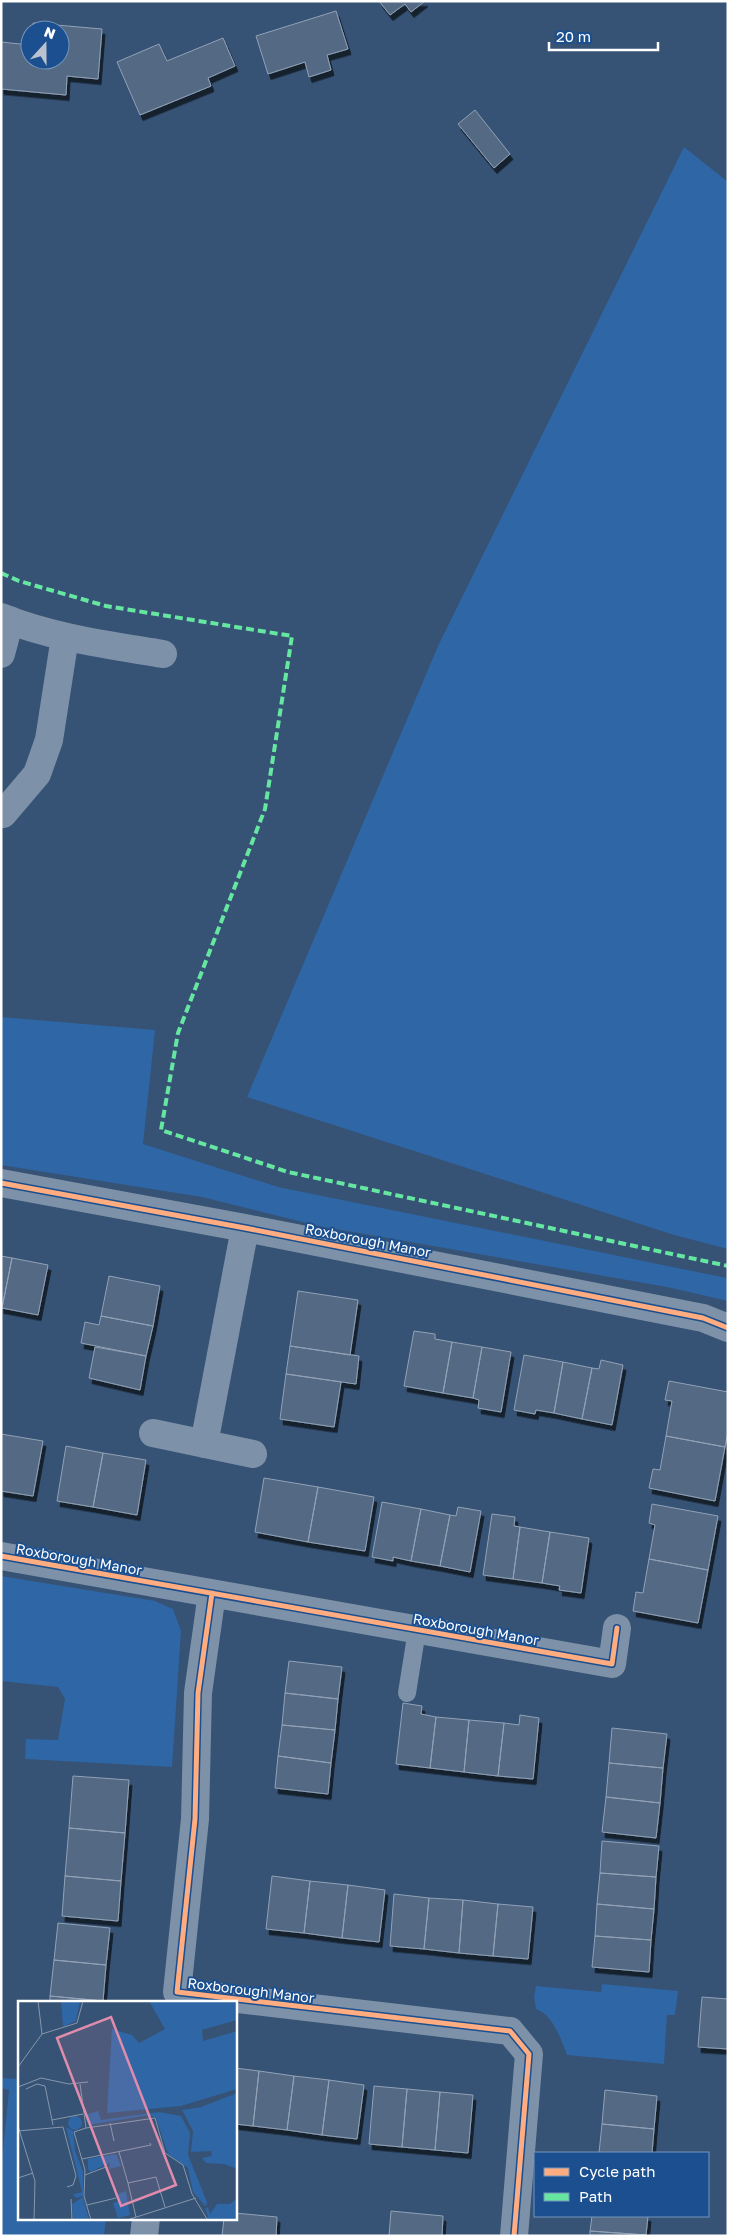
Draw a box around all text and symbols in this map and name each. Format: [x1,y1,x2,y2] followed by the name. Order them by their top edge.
[20,20,70,70] north arrow
[549,20,658,52] scale bar
[42,23,58,42] text: N
[556,27,591,45] text: 20 m
[304,1219,433,1261] street label: Roxborough Manor
[15,1540,144,1579] street label: Roxborough Manor
[412,1610,541,1649] street label: Roxborough Manor
[187,1974,316,2006] street label: Roxborough Manor
[18,2001,236,2220] inset map
[534,2152,709,2217] legend
[579,2162,655,2180] text: Cycle path
[579,2187,612,2205] text: Path

